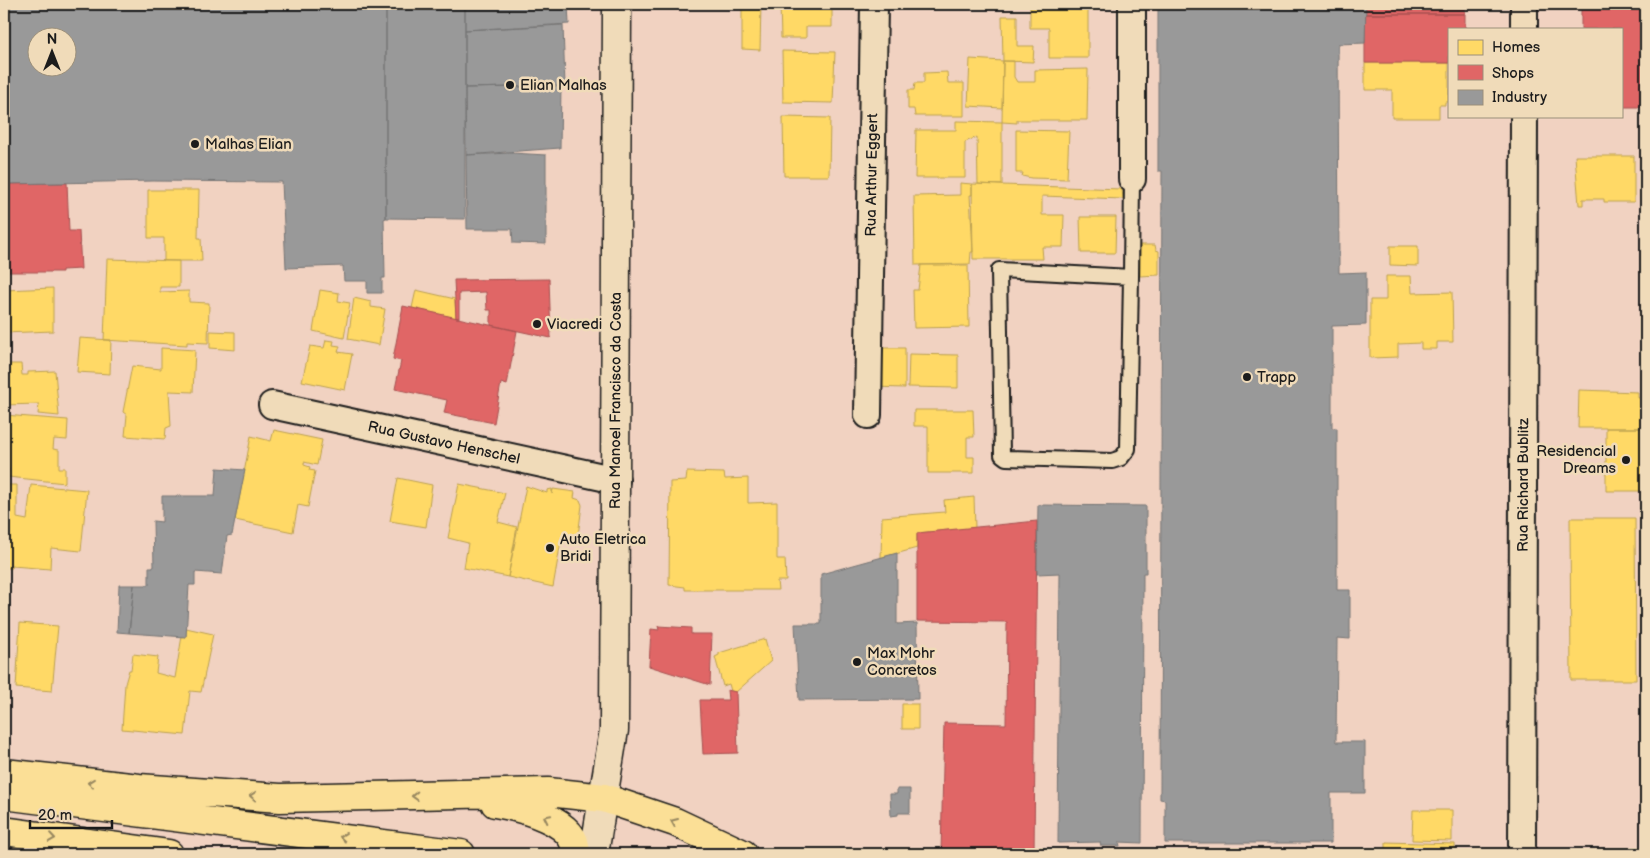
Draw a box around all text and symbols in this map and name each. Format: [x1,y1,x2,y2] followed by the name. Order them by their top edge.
[28,28,78,78] north arrow
[1448,28,1622,118] legend
[47,31,57,48] text: N
[1492,38,1541,57] text: Homes
[1492,64,1535,83] text: Shops
[520,76,607,95] place label: Elian Malhas
[504,79,516,91] marker: Elian Malhas
[1492,88,1547,107] text: Industry
[861,113,882,237] street label: Rua Arthur Eggert
[205,135,292,154] place label: Malhas Elian
[189,138,201,150] marker: Malhas Elian
[605,292,625,509] street label: Rua Manoel Francisco da Costa
[547,315,602,334] place label: Viacredi
[531,318,543,330] marker: Viacredi
[1257,368,1297,387] place label: Trapp
[1241,371,1253,383] marker: Trapp
[366,417,522,468] street label: Rua Gustavo Henschel
[1513,417,1533,552] street label: Rua Richard Bublitz
[1536,442,1617,478] place label: Residencial Dreams
[1620,454,1632,466] marker: Residencial Dreams
[560,530,646,566] place label: Auto Eletrica Bridi
[544,542,556,554] marker: Auto Eletrica Bridi
[867,644,937,680] place label: Max Mohr Concretos
[851,656,863,668] marker: Max Mohr Concretos
[86,778,94,789] one-way arrow
[248,791,256,802] one-way arrow
[411,791,419,802] one-way arrow
[30,798,112,830] scale bar
[38,806,72,825] text: 20 m
[544,815,553,825] one-way arrow
[670,818,679,829] one-way arrow
[48,832,56,843] one-way arrow
[339,832,347,843] one-way arrow

